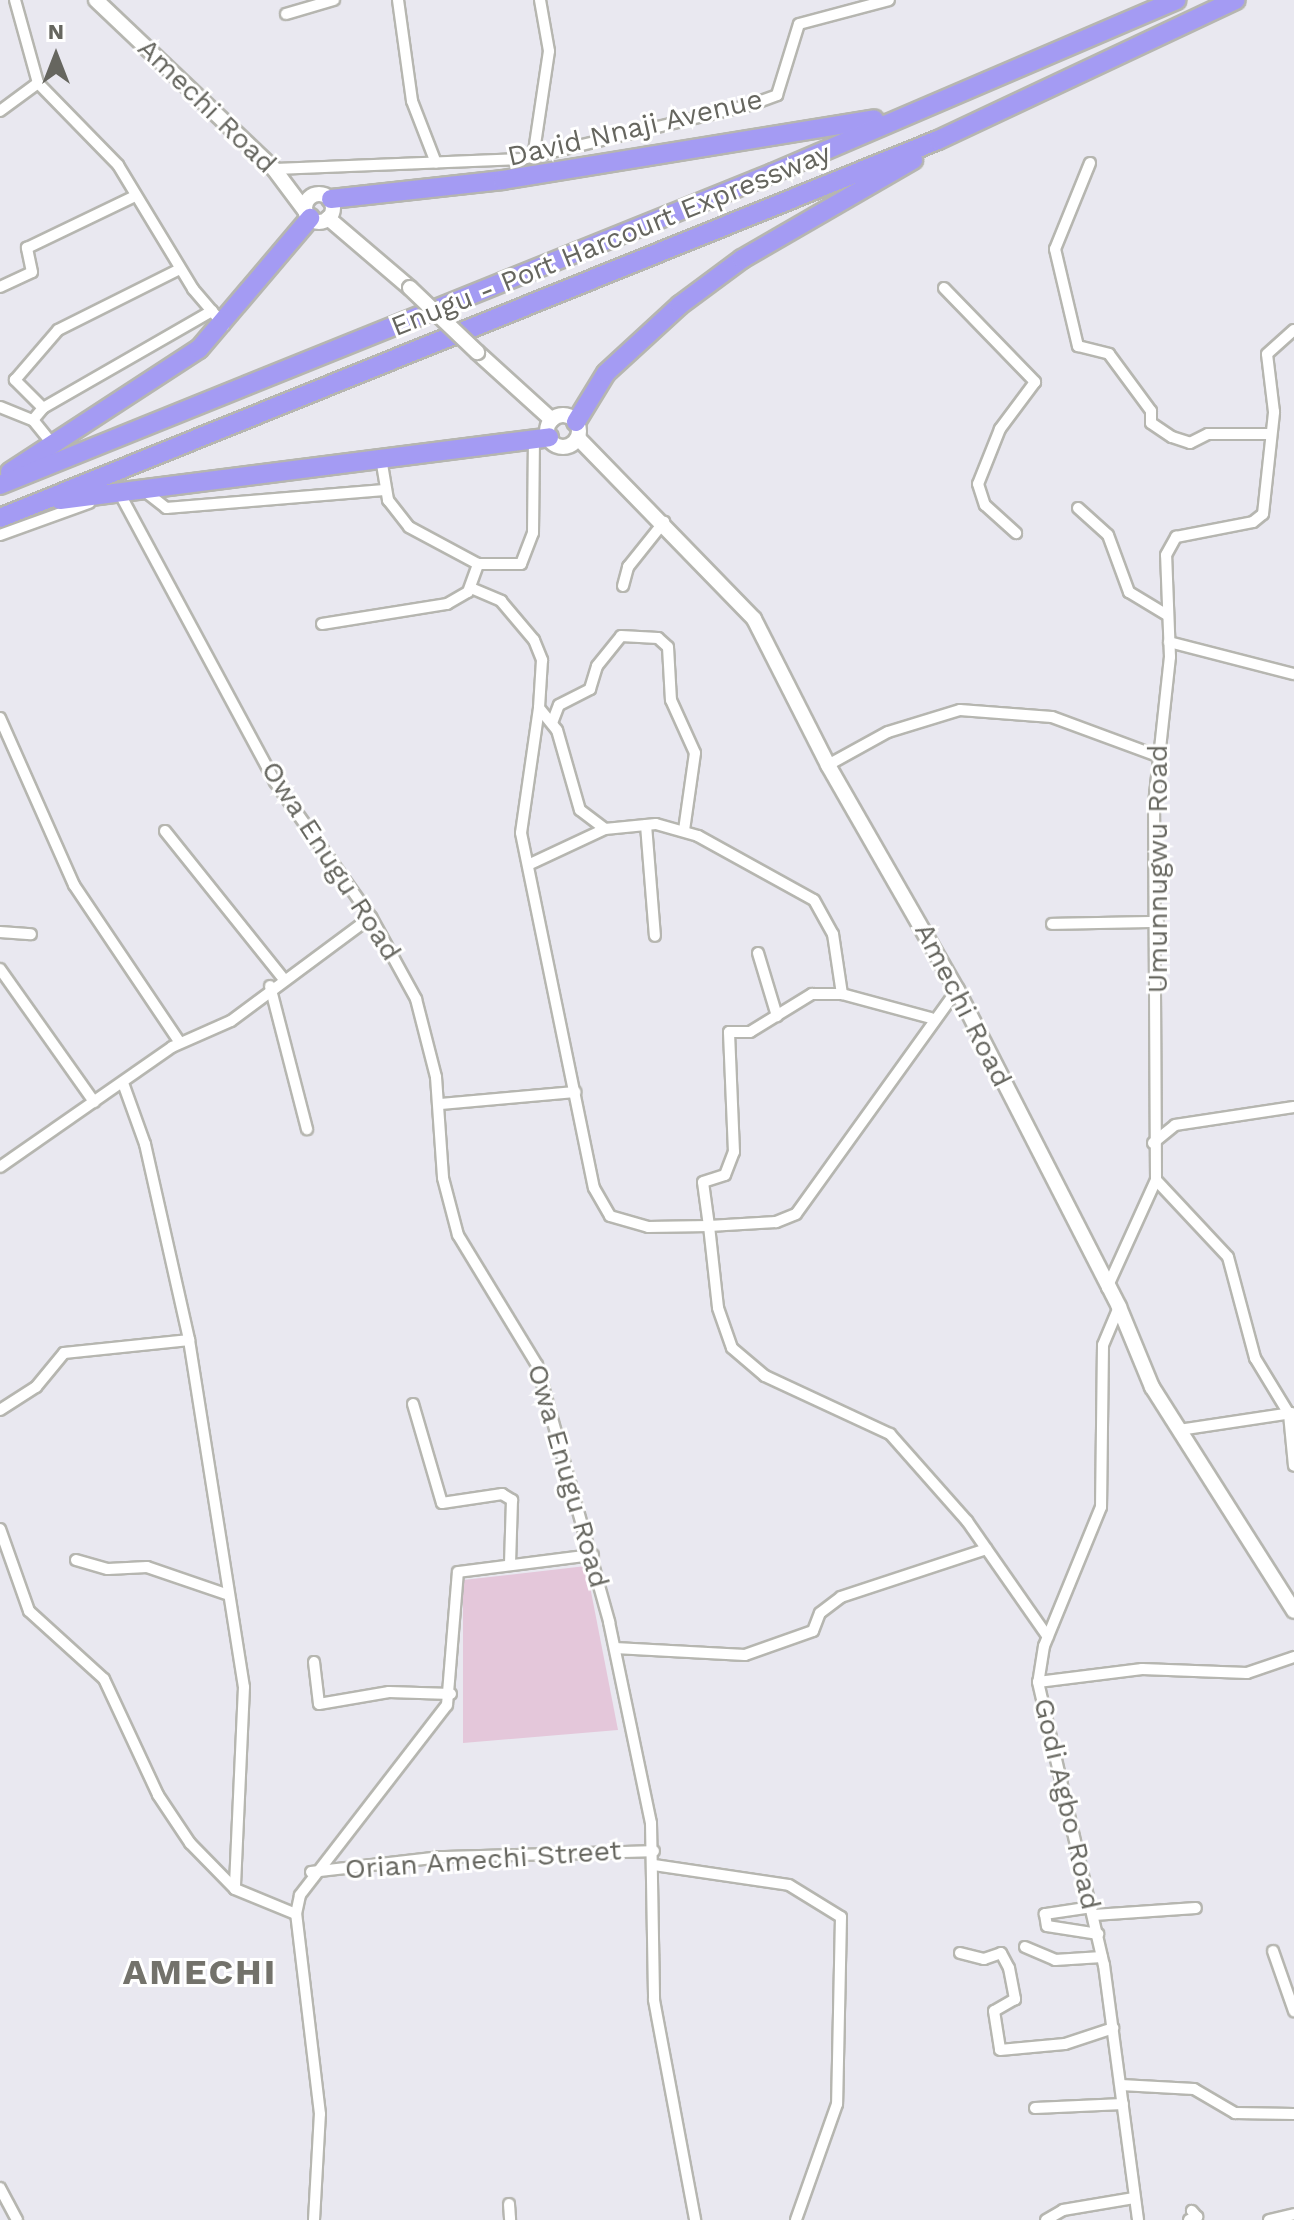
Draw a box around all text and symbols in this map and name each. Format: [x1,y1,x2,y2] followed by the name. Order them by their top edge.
[16,16,96,96] north arrow
[48,19,64,44] text: N
[131,32,283,180] street label: Amechi Road
[504,82,766,174] street label: David Nnaji Avenue
[386,136,836,344] street label: Enugu - Port Harcourt Expressway
[1141,745,1175,993] street label: Umunnugwu Road
[254,755,408,967] street label: Owa Enugu Road
[907,917,1019,1093] street label: Amechi Road
[520,1360,616,1592] street label: Owa Enugu Road
[1026,1694,1108,1914] street label: Godi Agbo Road
[343,1834,623,1886] street label: Orian Amechi Street
[123,1951,277,1995] district label: AMECHI

